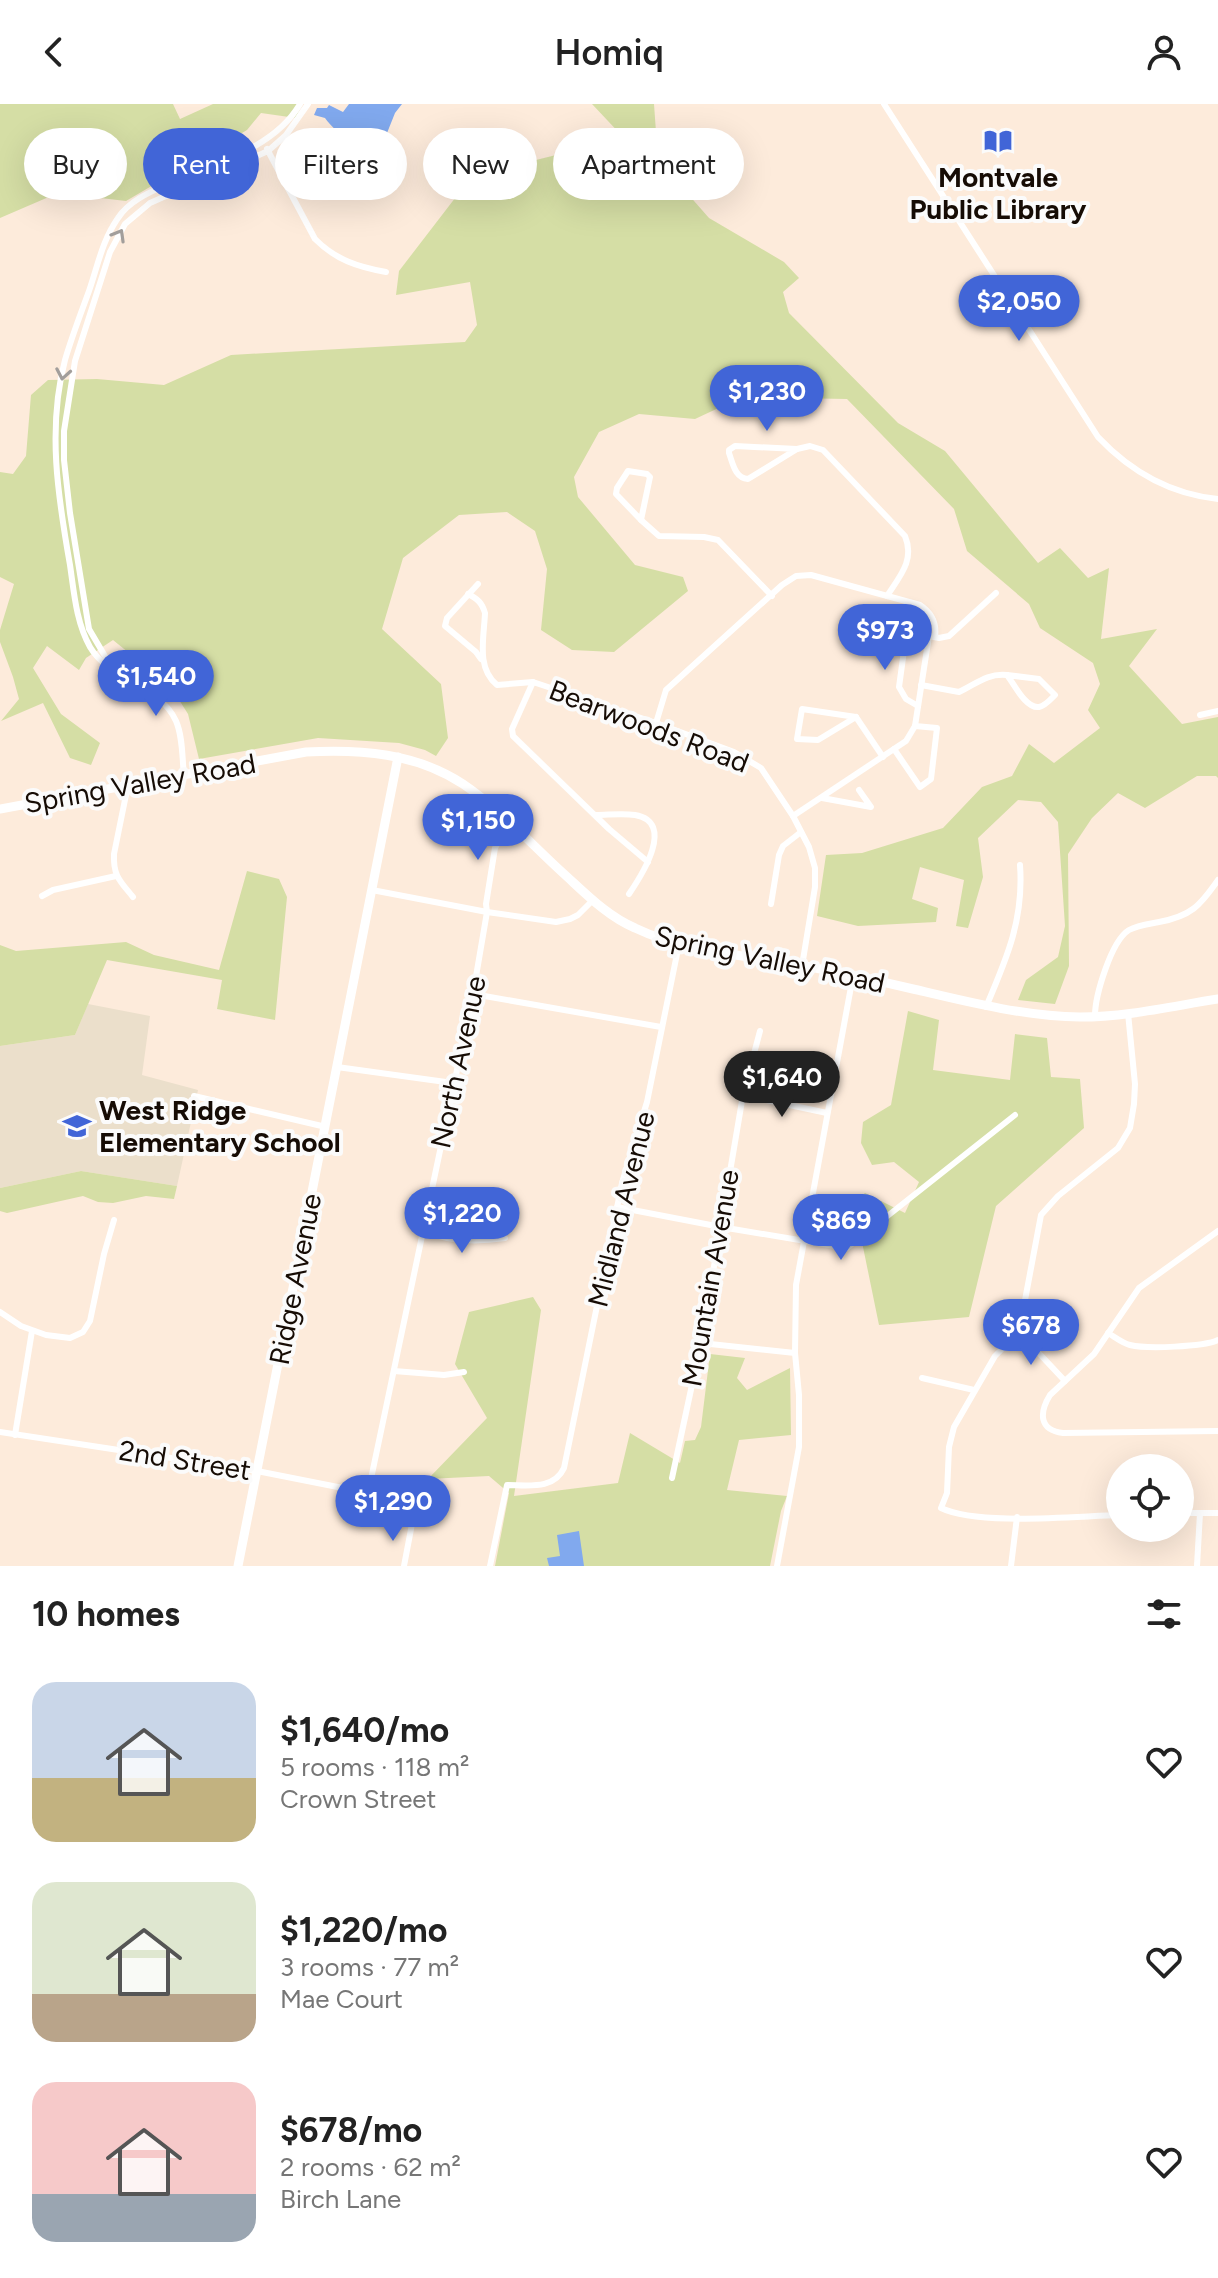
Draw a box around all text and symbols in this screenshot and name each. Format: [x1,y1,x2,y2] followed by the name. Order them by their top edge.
[32,30,76,74] icon: back
[1142,30,1186,74] icon: person
[554,31,664,74] text: Homiq
[983,126,1013,156] library icon: Montvale Public Library
[24,128,127,200] chip: Buy
[143,128,259,200] chip: Rent
[275,128,407,200] chip: Filters
[423,128,537,200] chip: New
[553,128,744,200] chip: Apartment
[910,160,1087,226] place label: Montvale Public Library
[109,229,125,244] one-way arrow
[954,275,1084,343] pin: $2,050
[977,285,1061,317] text: $2,050
[702,365,832,433] pin: $1,230
[55,368,72,381] one-way arrow
[728,375,806,407] text: $1,230
[838,604,932,672] pin: $973
[856,614,914,646] text: $973
[91,650,221,718] pin: $1,540
[116,660,196,692] text: $1,540
[544,672,754,780] street label: Bearwoods Road
[22,746,258,820] street label: Spring Valley Road
[413,794,543,862] pin: $1,150
[441,804,515,836] text: $1,150
[652,918,888,1000] street label: Spring Valley Road
[423,973,493,1151] street label: North Avenue
[717,1051,847,1119] pin: $1,640
[742,1061,822,1093] text: $1,640
[99,1093,341,1159] place label: West Ridge Elementary School
[580,1108,662,1310] street label: Midland Avenue
[62,1111,92,1141] school or university icon: West Ridge Elementary School
[674,1167,746,1389] street label: Mountain Avenue
[397,1187,527,1255] pin: $1,220
[262,1190,328,1368] street label: Ridge Avenue
[794,1194,888,1262] pin: $869
[422,1197,502,1229] text: $1,220
[811,1204,871,1236] text: $869
[984,1299,1078,1367] pin: $678
[1001,1309,1061,1341] text: $678
[117,1433,253,1487] street label: 2nd Street
[1106,1454,1194,1542] map controls
[1106,1454,1194,1542] button: locate
[328,1475,458,1543] pin: $1,290
[353,1485,433,1517] text: $1,290
[1142,1592,1186,1636] icon: filters
[32,1594,180,1635] text: 10 homes
[280,1710,449,1751] text: $1,640/mo
[96,1714,192,1810] icon: home
[1142,1740,1186,1784] icon: heart
[280,1751,469,1783] text: 5 rooms · 118 m²
[280,1783,436,1815] text: Crown Street
[280,1910,447,1951] text: $1,220/mo
[96,1914,192,2010] icon: home
[1142,1940,1186,1984] icon: heart
[280,1951,459,1983] text: 3 rooms · 77 m²
[280,1983,403,2015] text: Mae Court
[280,2110,422,2151] text: $678/mo
[96,2114,192,2210] icon: home
[1142,2140,1186,2184] icon: heart
[280,2151,461,2183] text: 2 rooms · 62 m²
[280,2183,401,2215] text: Birch Lane

